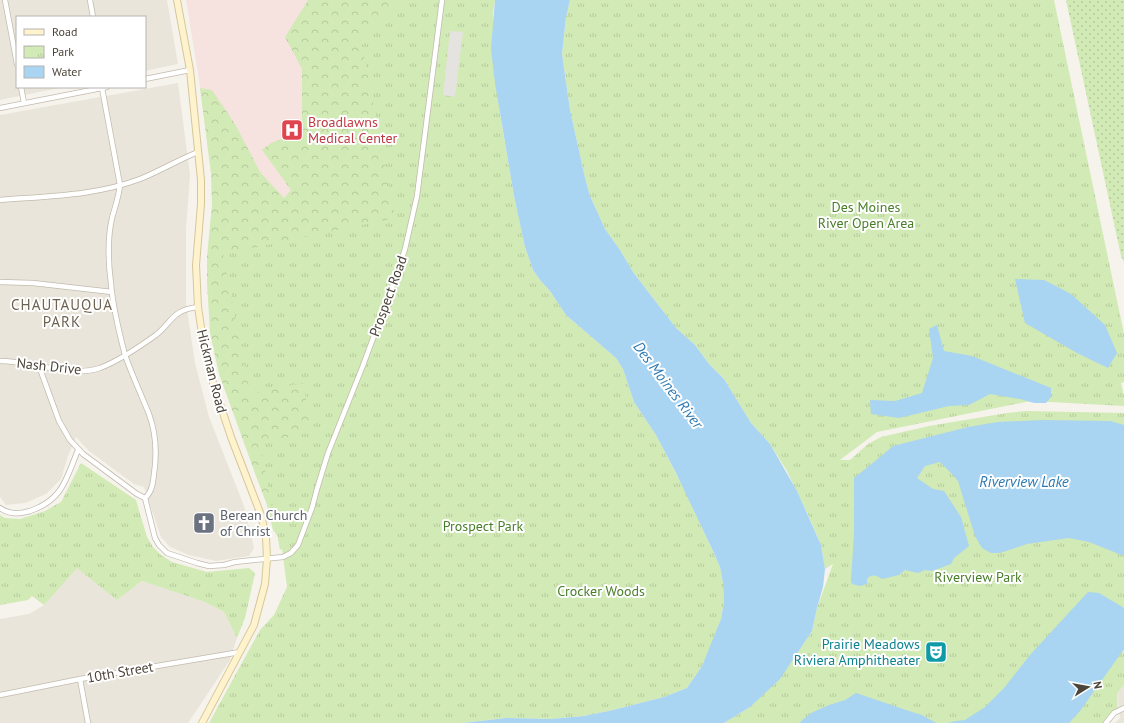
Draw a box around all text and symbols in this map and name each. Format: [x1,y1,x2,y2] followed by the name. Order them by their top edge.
[16,16,146,88] legend
[52,24,77,39] text: Road
[52,44,74,59] text: Park
[52,64,82,79] text: Water
[308,113,398,147] place label: Broadlawns Medical Center
[279,117,305,143] hospital icon: Broadlawns Medical Center
[818,198,914,232] park label: Des Moines River Open Area
[365,253,411,339] street label: Prospect Road
[11,295,113,331] district label: CHAUTAUQUA PARK
[193,327,231,415] street label: Hickman Road
[629,337,708,433] water label: Des Moines River
[16,354,82,378] street label: Nash Drive
[979,472,1069,491] water label: Riverview Lake
[220,506,307,540] place label: Berean Church of Christ
[191,510,217,536] church icon: Berean Church of Christ
[443,517,524,535] park label: Prospect Park
[934,568,1022,586] park label: Riverview Park
[557,582,645,600] park label: Crocker Woods
[794,635,920,669] place label: Prairie Meadows Riviera Amphitheater
[923,639,949,665] theatre icon: Prairie Meadows Riviera Amphitheater
[85,657,155,687] street label: 10th Street
[1068,667,1108,707] north arrow
[1090,680,1105,690] text: N

